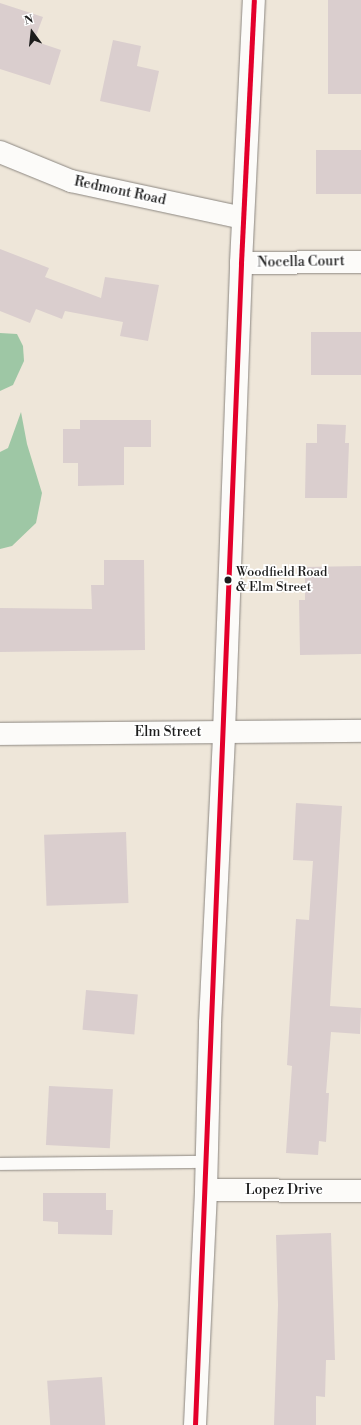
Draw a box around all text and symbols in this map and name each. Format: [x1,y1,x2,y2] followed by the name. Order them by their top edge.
[12,12,52,52] north arrow
[23,13,35,28] text: N
[73,173,167,209] street label: Redmont Road
[257,253,345,271] street label: Nocella Court
[236,565,327,596] place label: Woodfield Road & Elm Street
[223,575,233,585] marker: Woodfield Road & Elm Street
[135,724,201,740] street label: Elm Street
[245,1182,323,1198] street label: Lopez Drive

